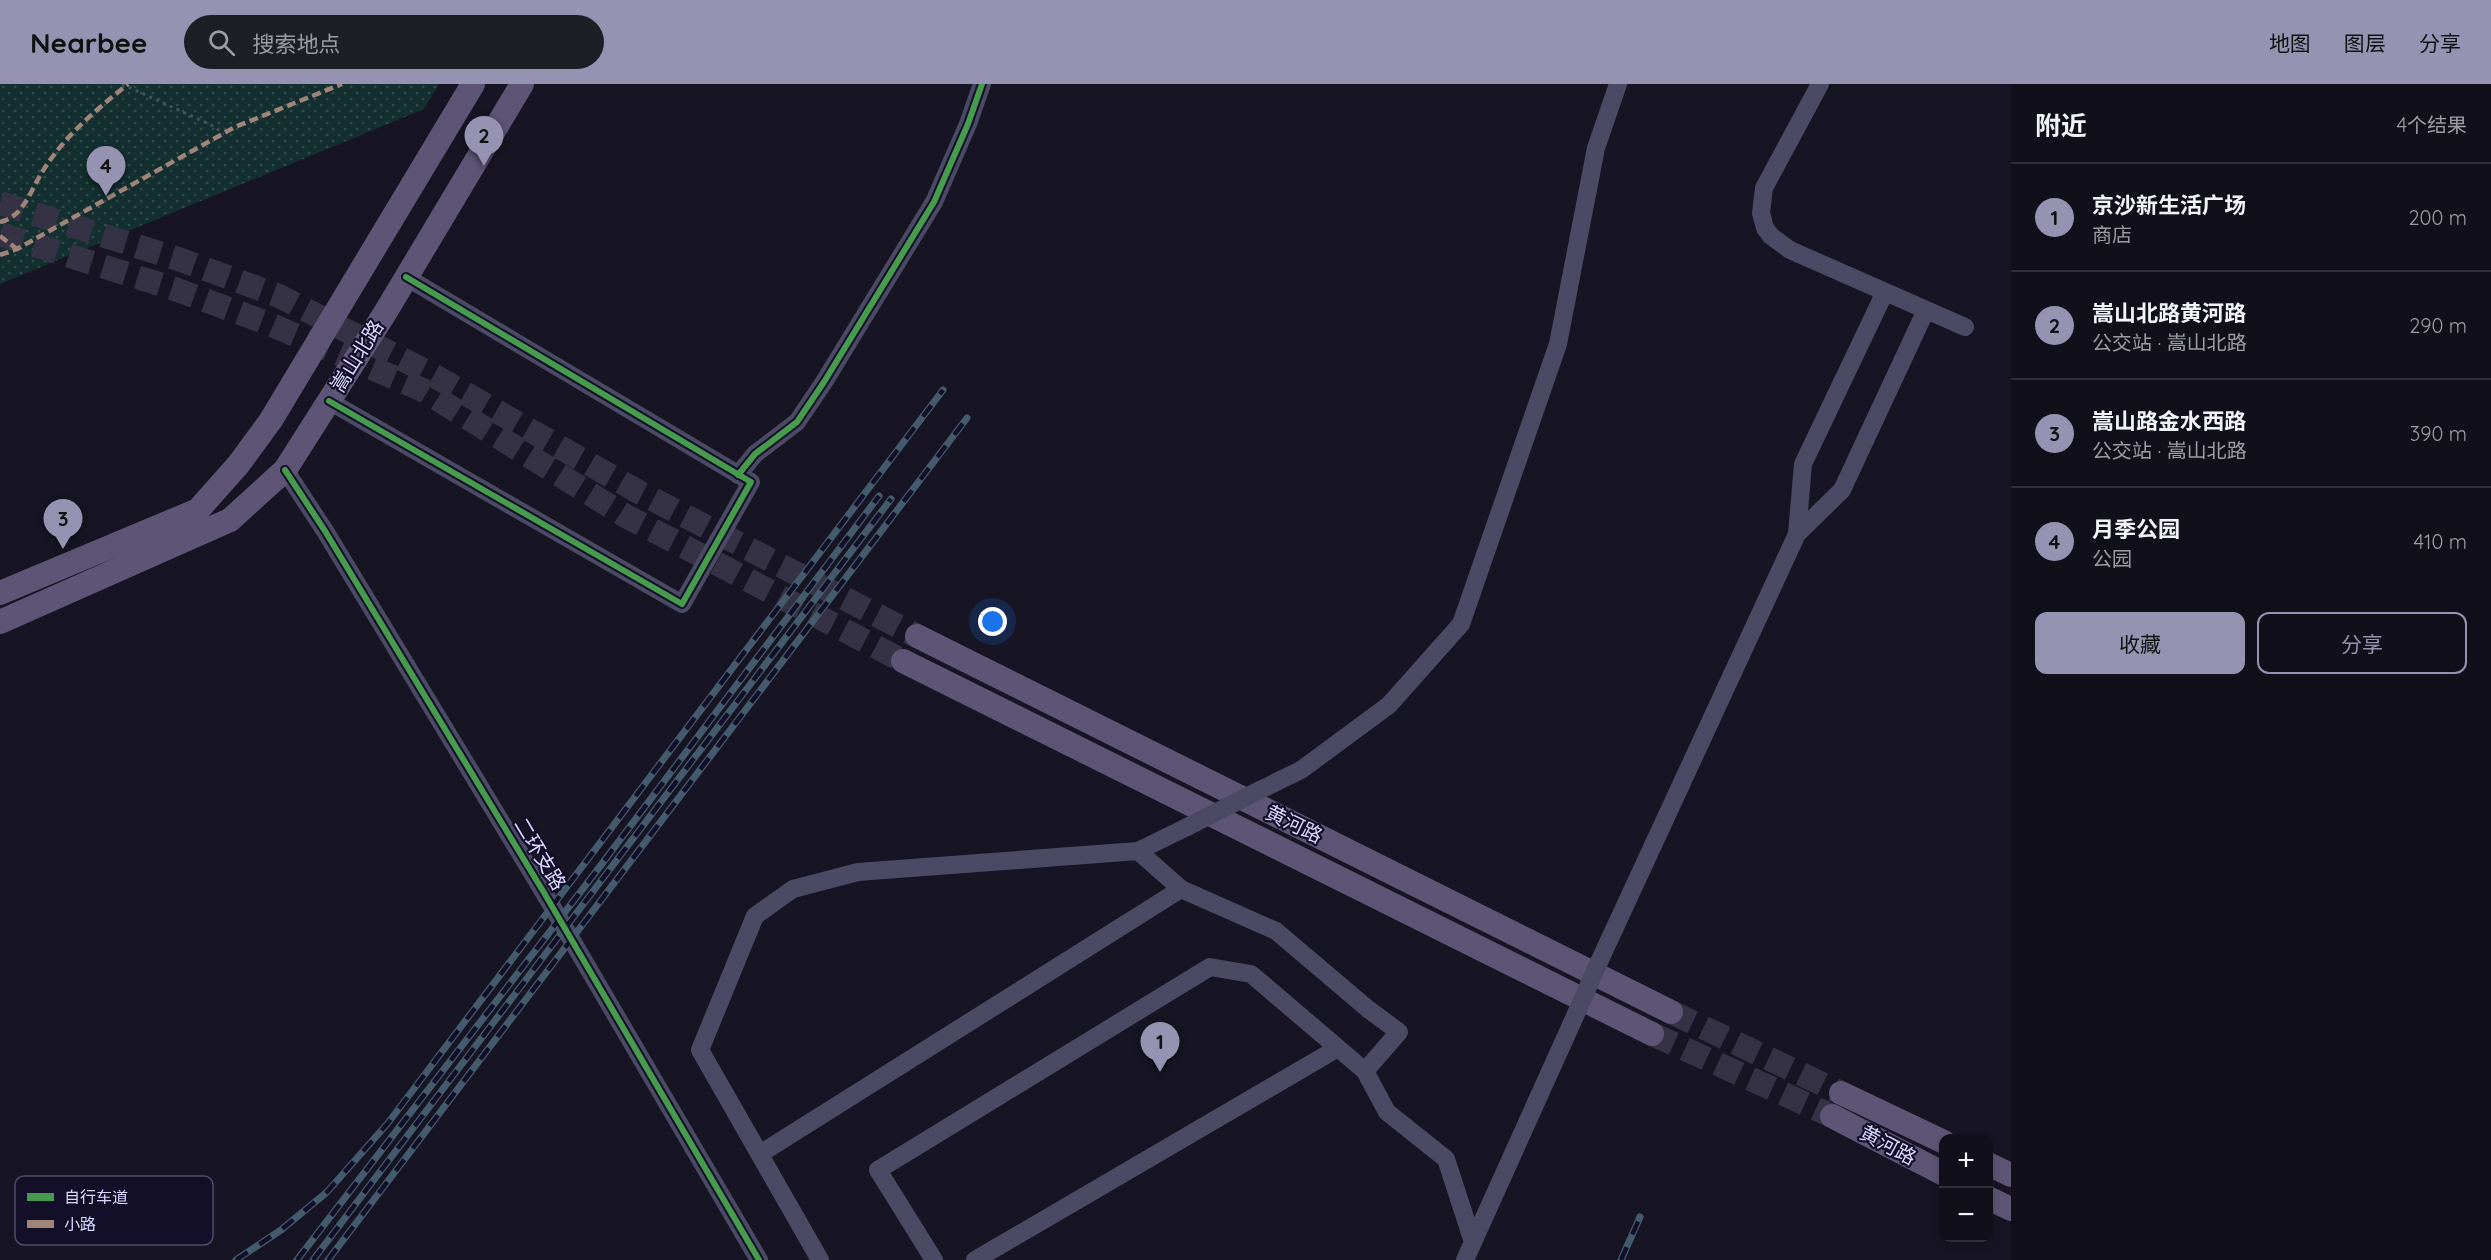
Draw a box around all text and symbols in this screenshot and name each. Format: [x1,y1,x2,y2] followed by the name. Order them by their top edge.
[184,15,604,69] search box
[30,25,148,60] text: Nearbee
[205,26,238,59] icon: search
[253,30,341,58] text: 搜索地点
[2269,30,2311,56] text: 地图
[2344,30,2386,56] text: 图层
[2419,30,2461,56] text: 分享
[2035,109,2087,142] text: 附近
[2396,112,2467,137] text: 4个结果
[464,116,504,166] pin: 2
[86,147,126,196] pin: 4
[2092,191,2246,219] text: 京沙新生活广场
[2051,205,2058,230] text: 1
[2408,205,2467,230] text: 200 m
[2092,222,2132,247] text: 商店
[2092,299,2246,327] text: 嵩山北路黄河路
[2049,313,2060,338] text: 2
[2409,313,2467,338] text: 290 m
[325,315,388,396] street label: 嵩山北路
[2092,330,2247,355] text: 公交站 · 嵩山北路
[2092,407,2246,435] text: 嵩山路金水西路
[2049,421,2060,446] text: 3
[2410,421,2467,446] text: 390 m
[2092,438,2247,463] text: 公交站 · 嵩山北路
[44,500,82,549] pin: 3
[2092,515,2180,543] text: 月季公园
[2049,529,2060,554] text: 4
[2414,529,2467,554] text: 410 m
[2092,546,2132,571] text: 公园
[978,607,1007,636] your location
[2035,612,2245,674] button: 收藏
[2257,612,2467,674] button: 分享
[1262,799,1327,848] street label: 黄河路
[509,813,572,894] street label: 二环支路
[1140,1022,1180,1072] pin: 1
[1856,1119,1921,1170] street label: 黄河路
[1939,1134,1993,1242] map controls
[1939,1134,1993,1188] button: +
[15,1176,213,1245] legend
[64,1187,128,1207] text: 自行车道
[1939,1188,1993,1242] button: −
[64,1214,96,1234] text: 小路

